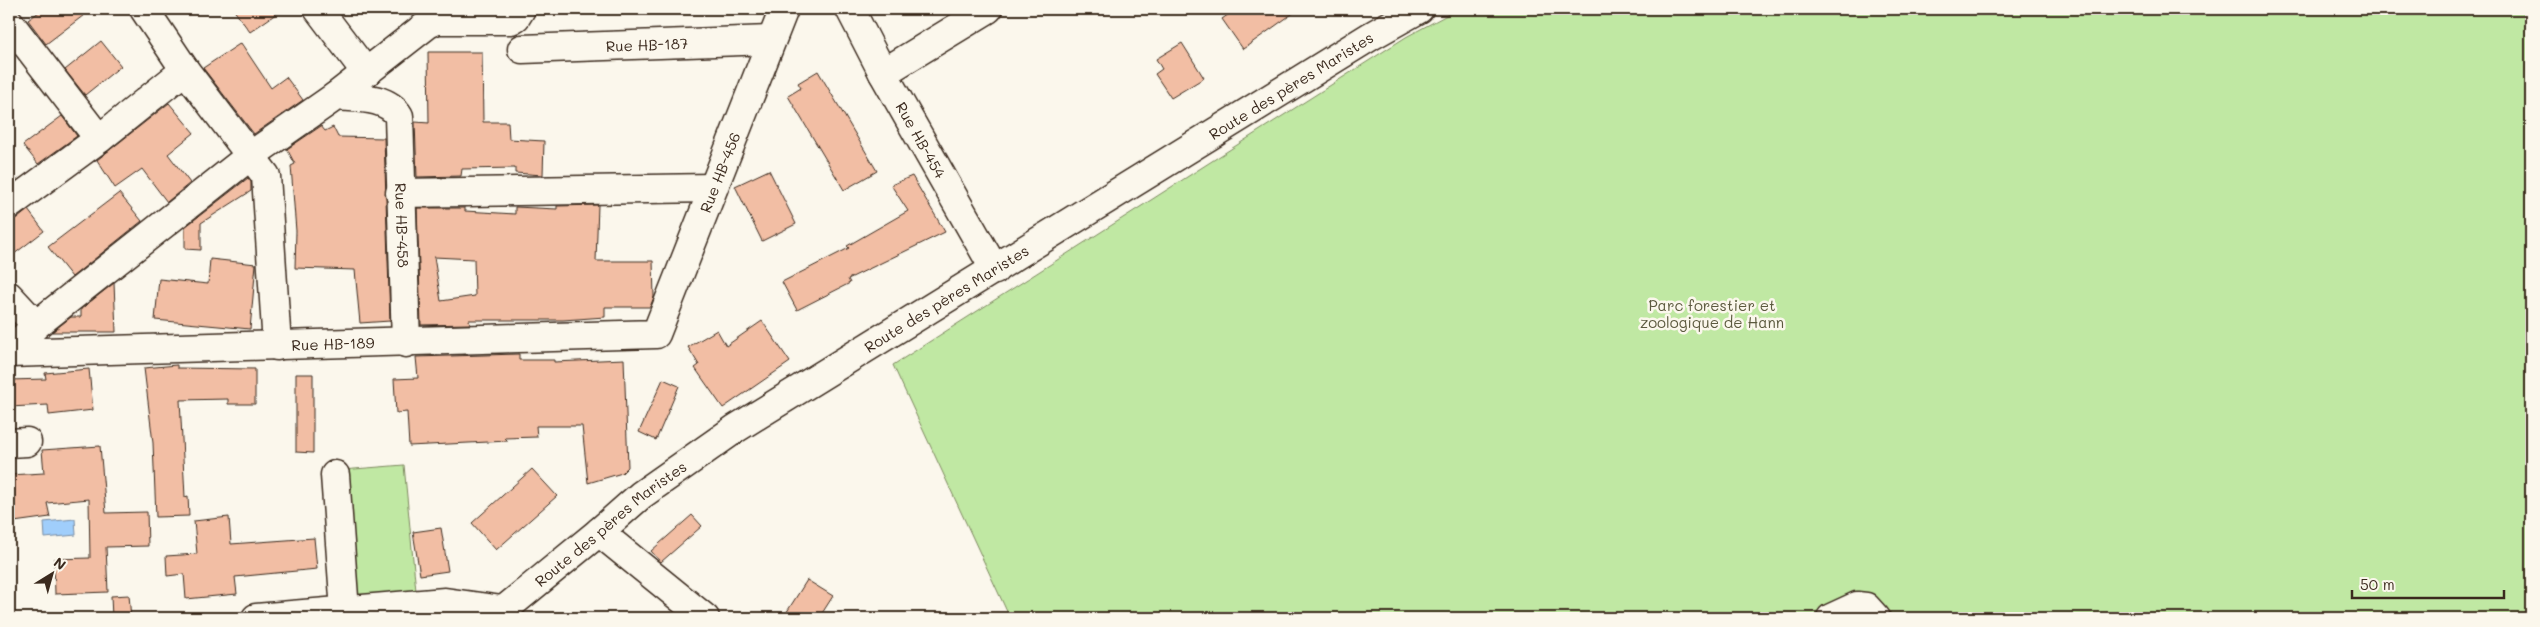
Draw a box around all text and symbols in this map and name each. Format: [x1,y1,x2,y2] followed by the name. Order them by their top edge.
[1205,27,1377,144] street label: Route des pères Maristes
[605,33,688,56] street label: Rue HB-187
[891,98,951,182] street label: Rue HB-454
[695,129,745,216] street label: Rue HB-456
[391,182,414,268] street label: Rue HB-458
[860,240,1032,357] street label: Route des pères Maristes
[1640,295,1784,332] park label: Parc forestier et zoologique de Hann
[291,332,375,355] street label: Rue HB-189
[530,456,690,591] street label: Route des pères Maristes
[28,550,78,600] north arrow
[50,552,70,574] text: N
[2352,567,2505,599] scale bar
[2360,574,2395,594] text: 50 m

